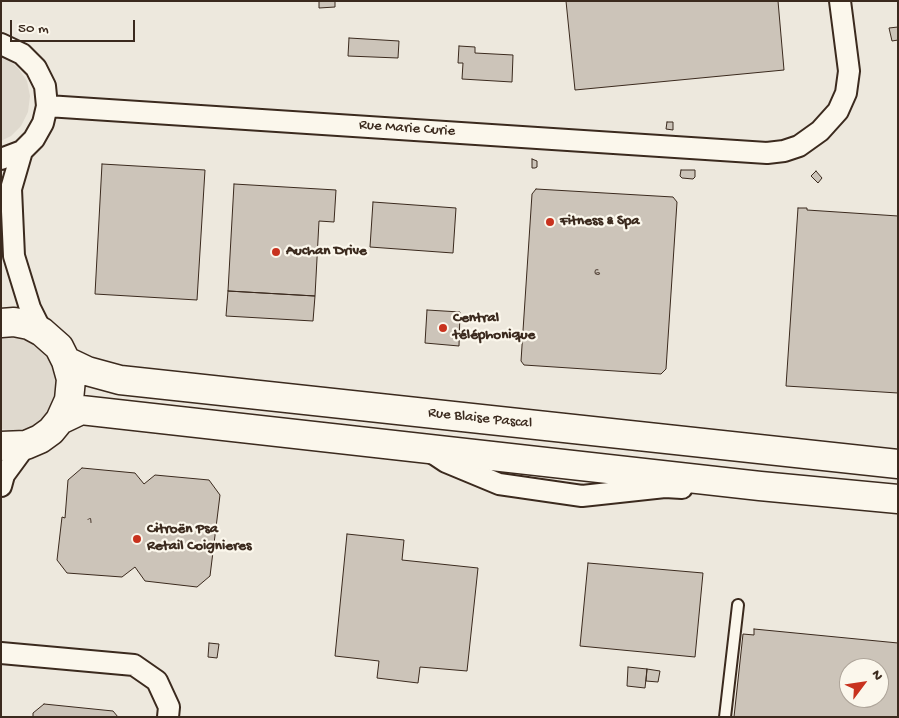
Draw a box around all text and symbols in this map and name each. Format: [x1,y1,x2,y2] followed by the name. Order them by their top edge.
[12,10,138,42] scale bar
[18,20,49,38] text: 50 m
[358,117,456,141] street label: Rue Marie Curie
[560,213,640,231] place label: Fitness & Spa
[544,216,556,228] marker: Fitness & Spa
[286,243,367,261] place label: Auchan Drive
[270,246,282,258] marker: Auchan Drive
[594,266,600,280] house number: 6
[453,310,535,345] place label: Central téléphonique
[437,322,449,334] marker: Central téléphonique
[427,405,533,433] street label: Rue Blaise Pascal
[88,514,92,528] house number: 1
[147,521,252,556] place label: Citroën Psa Retail Coignieres
[131,533,143,545] marker: Citroën Psa Retail Coignieres
[839,658,889,708] north arrow
[867,667,886,684] text: N

